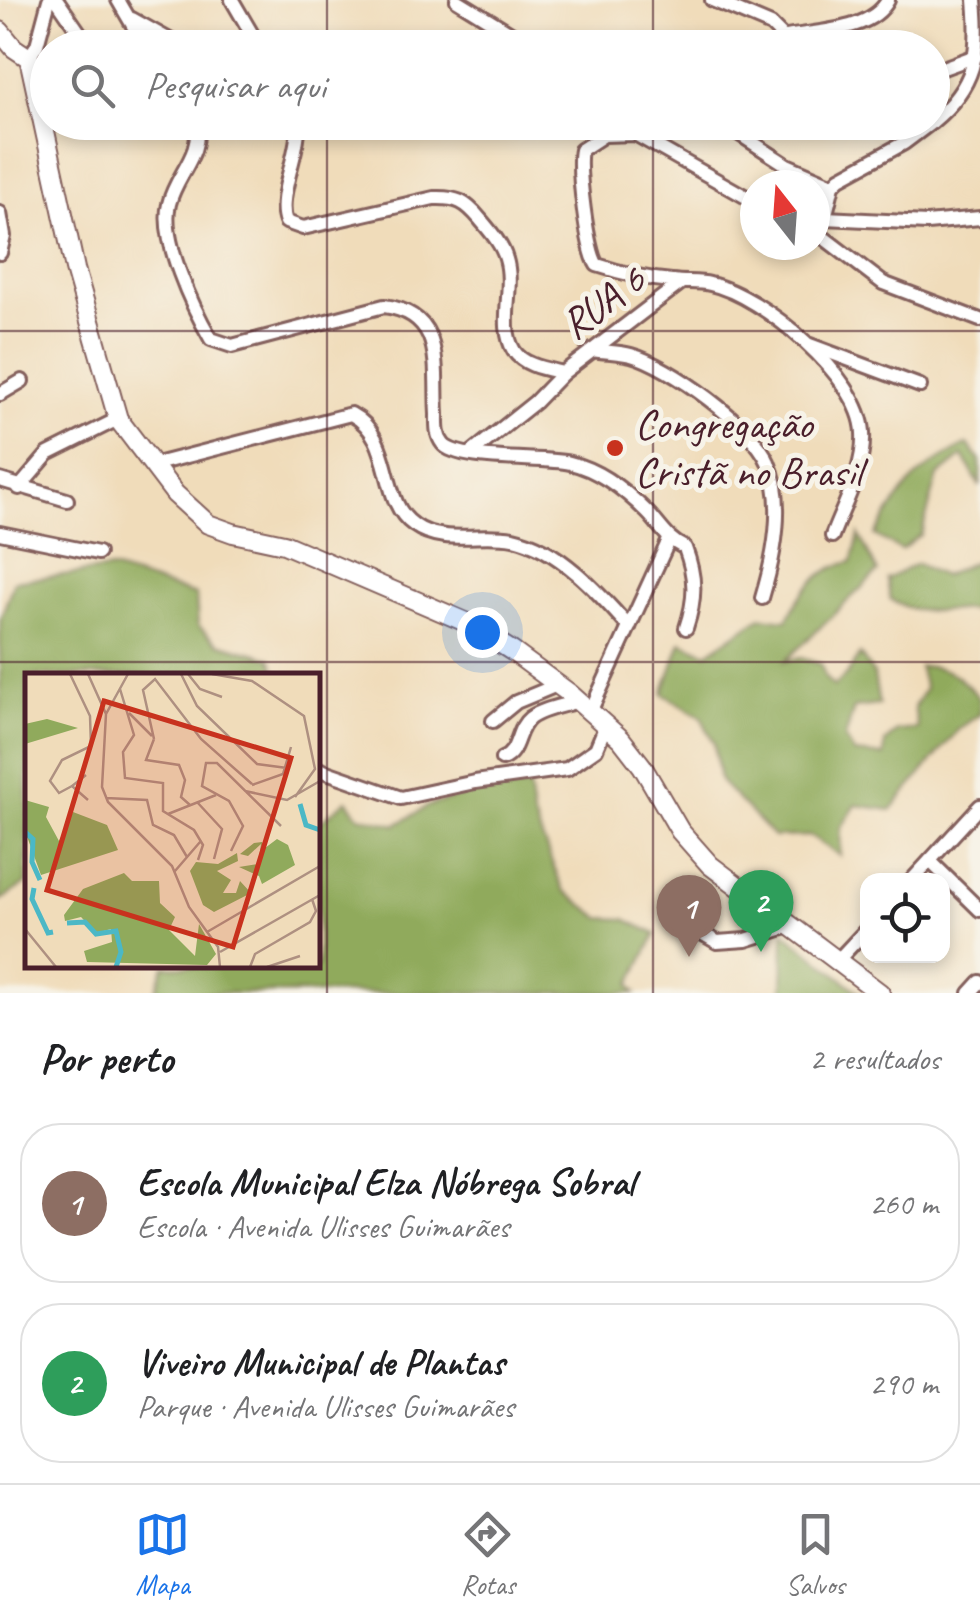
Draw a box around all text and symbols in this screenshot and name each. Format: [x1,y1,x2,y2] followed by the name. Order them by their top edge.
[30,30,950,140] search box
[65,58,120,113] icon: search
[145,62,326,109] text: Pesquisar aqui
[740,170,830,260] north arrow
[550,252,657,351] street label: RUA 6
[635,398,869,499] place label: Congregação Cristã no Brasil
[604,437,626,459] marker: Congregação Cristã no Brasil
[457,607,508,658] your location
[25,673,320,968] inset map
[728,870,794,952] pin: 2
[860,873,950,963] map controls
[860,873,950,963] button: locate
[656,874,722,957] pin: 1
[40,1032,173,1085] text: Por perto
[809,1038,940,1079] text: 2 resultados
[137,1159,634,1206] text: Escola Municipal Elza Nóbrega Sobral
[67,1183,82,1224] text: 1
[869,1183,938,1224] text: 260 m
[137,1206,509,1247] text: Escola · Avenida Ulisses Guimarães
[137,1339,504,1386] text: Viveiro Municipal de Plantas
[67,1363,82,1404] text: 2
[869,1363,938,1404] text: 290 m
[137,1386,514,1427] text: Parque · Avenida Ulisses Guimarães
[135,1507,190,1602] tab: Mapa
[460,1507,515,1602] tab: Rotas
[786,1507,845,1602] tab: Salvos

